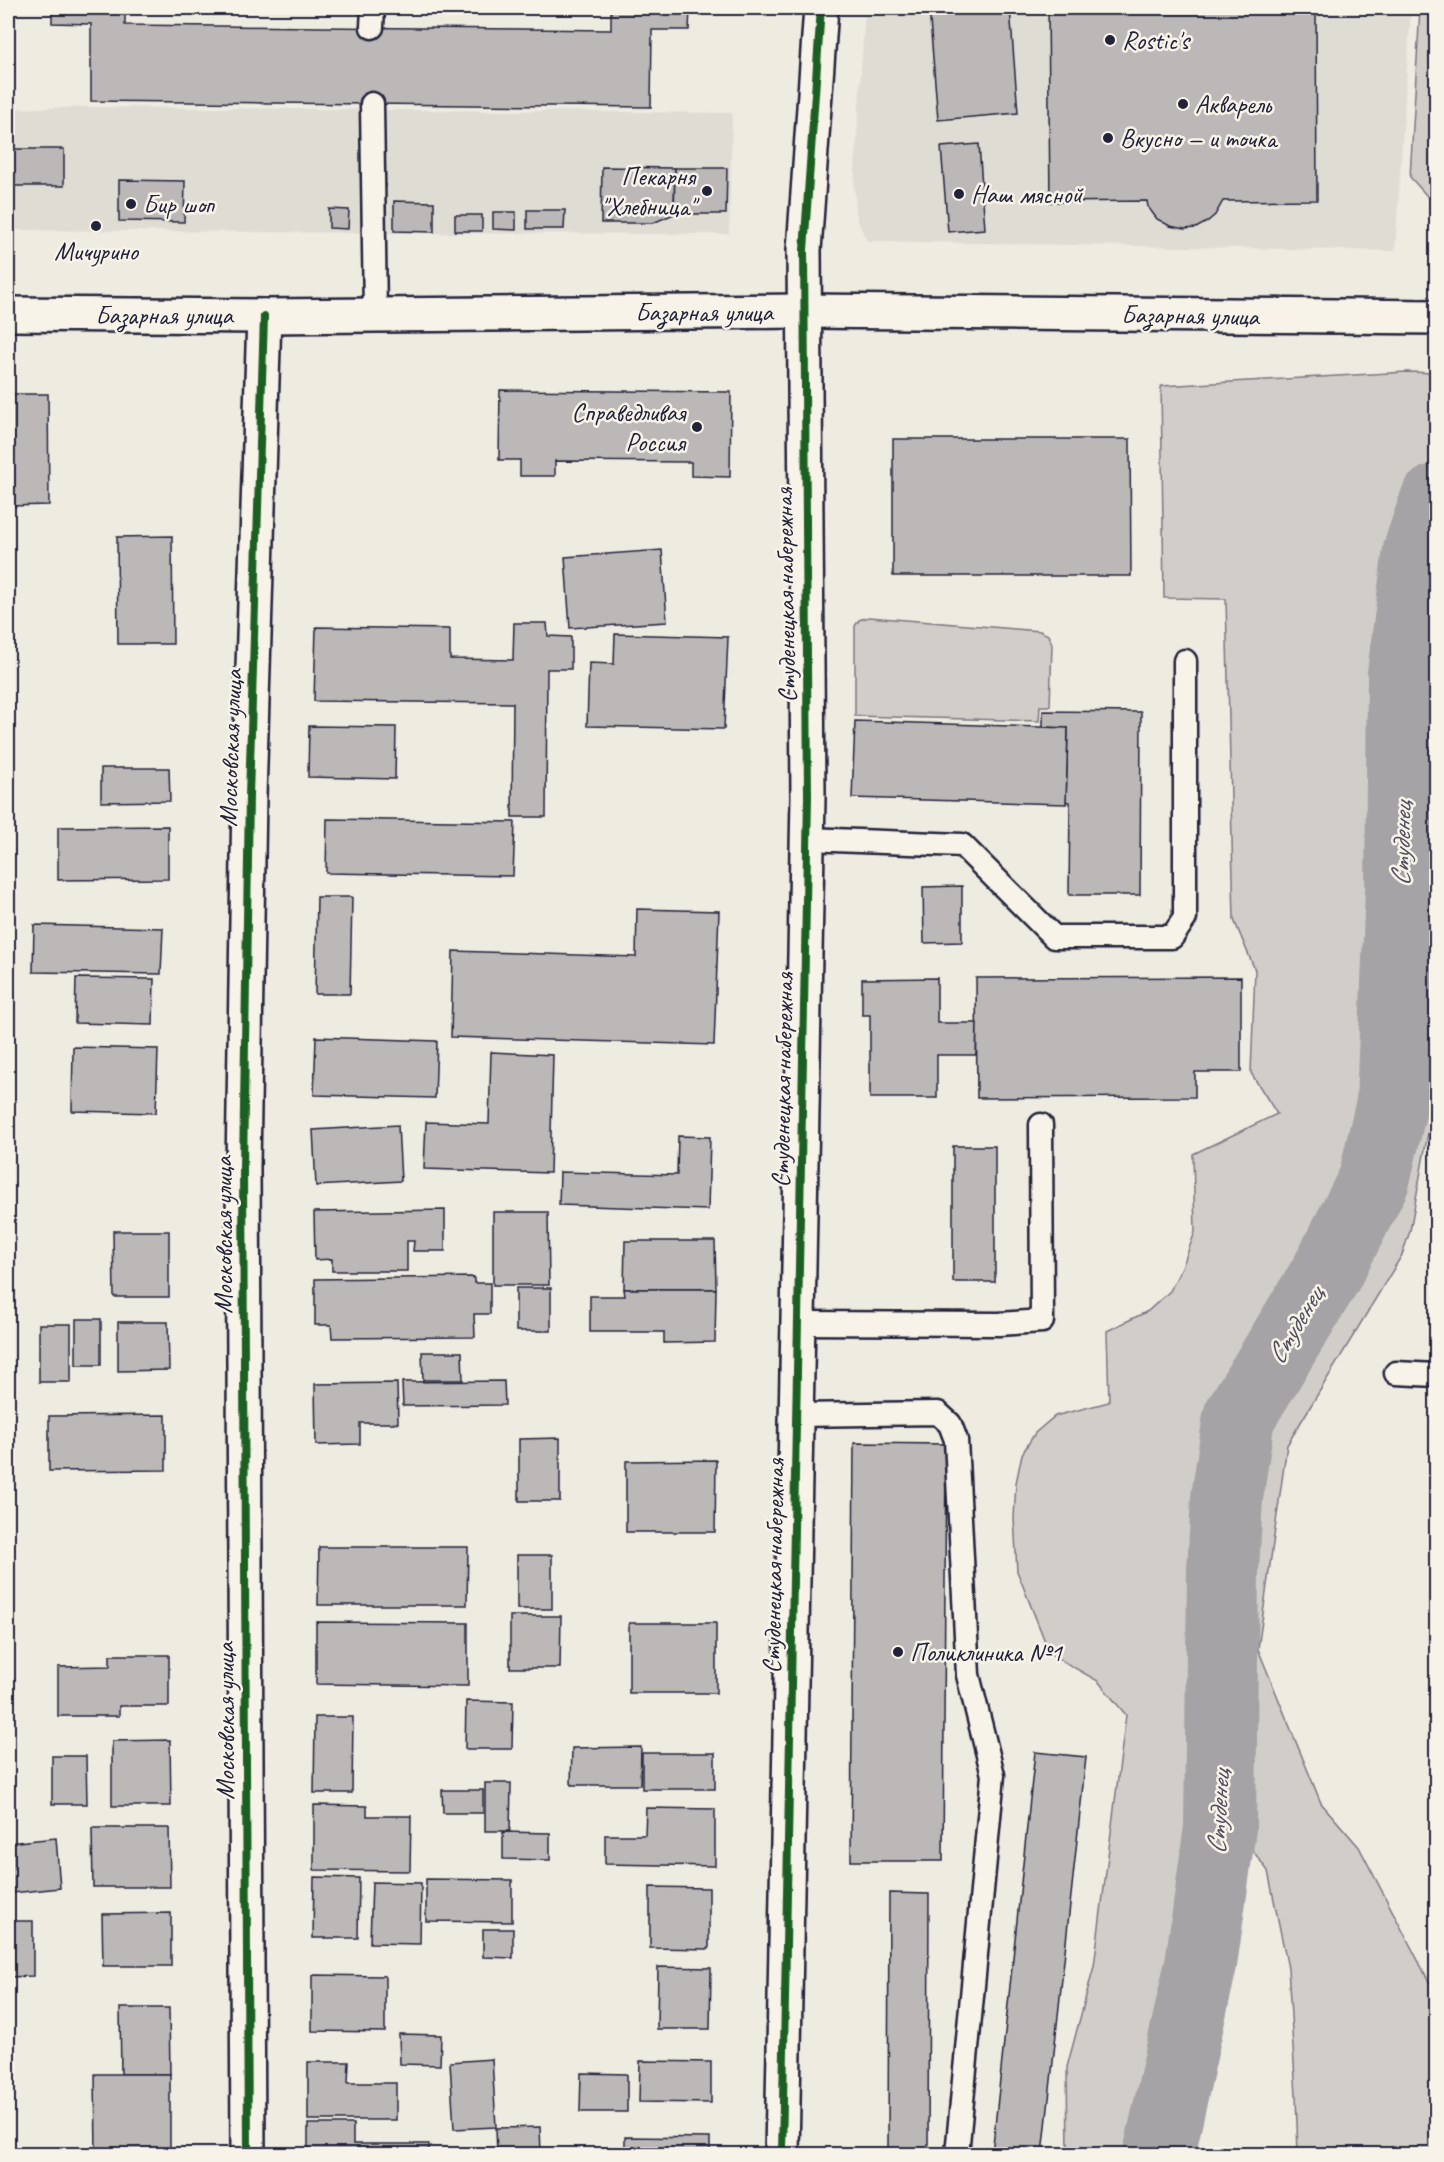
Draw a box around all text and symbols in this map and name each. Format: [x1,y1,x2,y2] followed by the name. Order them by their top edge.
[1122,24,1191,57] place label: Rostic's
[1103,33,1117,47] marker: Rostic's
[1195,88,1273,121] place label: Акварель
[1176,97,1190,111] marker: Акварель
[1120,122,1278,155] place label: Вкусно — и точка
[1101,131,1115,145] marker: Вкусно — и точка
[601,160,700,223] place label: Пекарня "Хлебница"
[971,178,1084,211] place label: Наш мясной
[700,184,714,198] marker: Пекарня "Хлебница"
[952,187,966,201] marker: Наш мясной
[143,188,215,221] place label: Бир шоп
[124,197,138,211] marker: Бир шоп
[89,219,103,233] marker: Мичурино
[54,235,140,268] place label: Мичурино
[635,296,774,330] street label: Базарная улица
[1121,298,1261,334] street label: Базарная улица
[95,299,234,333] street label: Базарная улица
[571,396,687,459] place label: Справедливая Россия
[690,420,704,434] marker: Справедливая Россия
[767,486,804,703] street label: Студенецкая набережная
[211,667,250,827] street label: Московская улица
[1383,799,1419,887] water label: Студенец
[764,971,801,1188] street label: Студенецкая набережная
[207,1155,240,1314] street label: Московская улица
[1259,1278,1333,1370] water label: Студенец
[755,1457,792,1674] street label: Студенецкая набережная
[910,1636,1063,1669] place label: Поликлиника №1
[209,1641,242,1800] street label: Московская улица
[891,1645,905,1659] marker: Поликлиника №1
[1199,1766,1237,1855] water label: Студенец

